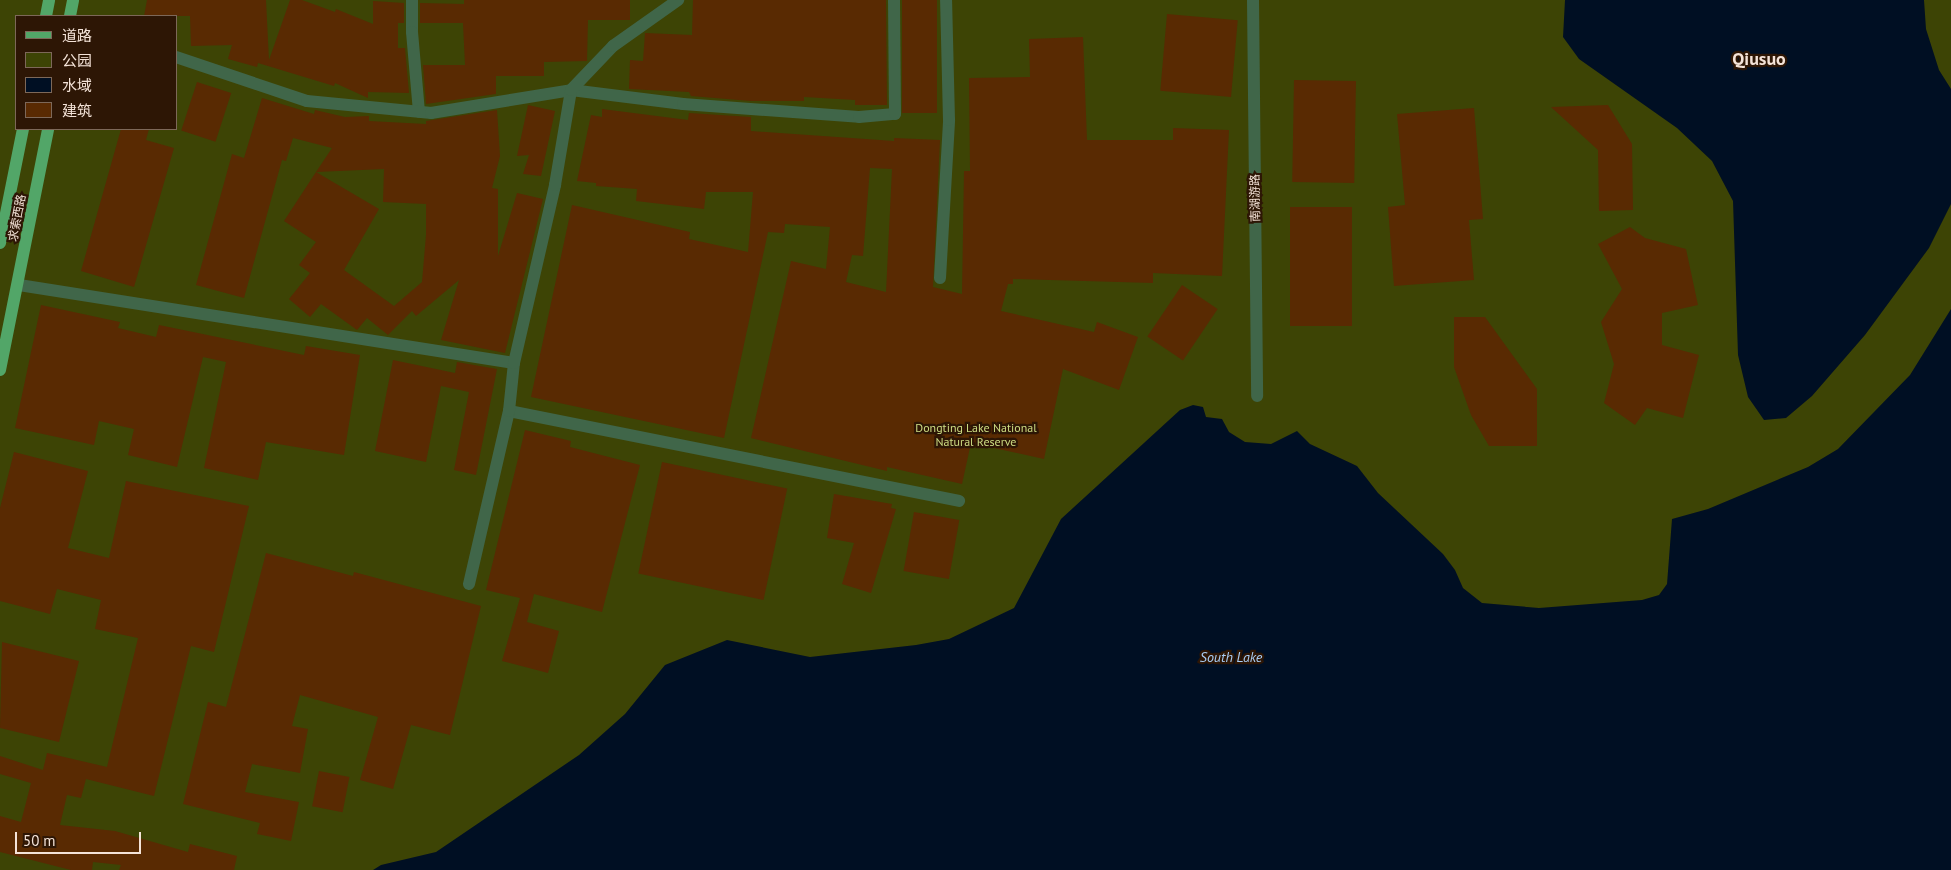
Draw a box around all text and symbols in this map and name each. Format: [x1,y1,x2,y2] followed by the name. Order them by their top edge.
[15,15,178,130] legend
[62,26,92,45] text: 道路
[1732,48,1786,70] district label: Qiusuo
[62,51,92,70] text: 公园
[62,76,92,95] text: 水域
[62,101,92,120] text: 建筑
[1247,174,1263,222] street label: 南湖游路
[5,193,29,243] street label: 求索西路
[915,421,1037,449] park label: Dongting Lake National Natural Reserve
[1200,649,1262,665] water label: South Lake
[18,822,144,854] scale bar
[23,831,56,850] text: 50 m

